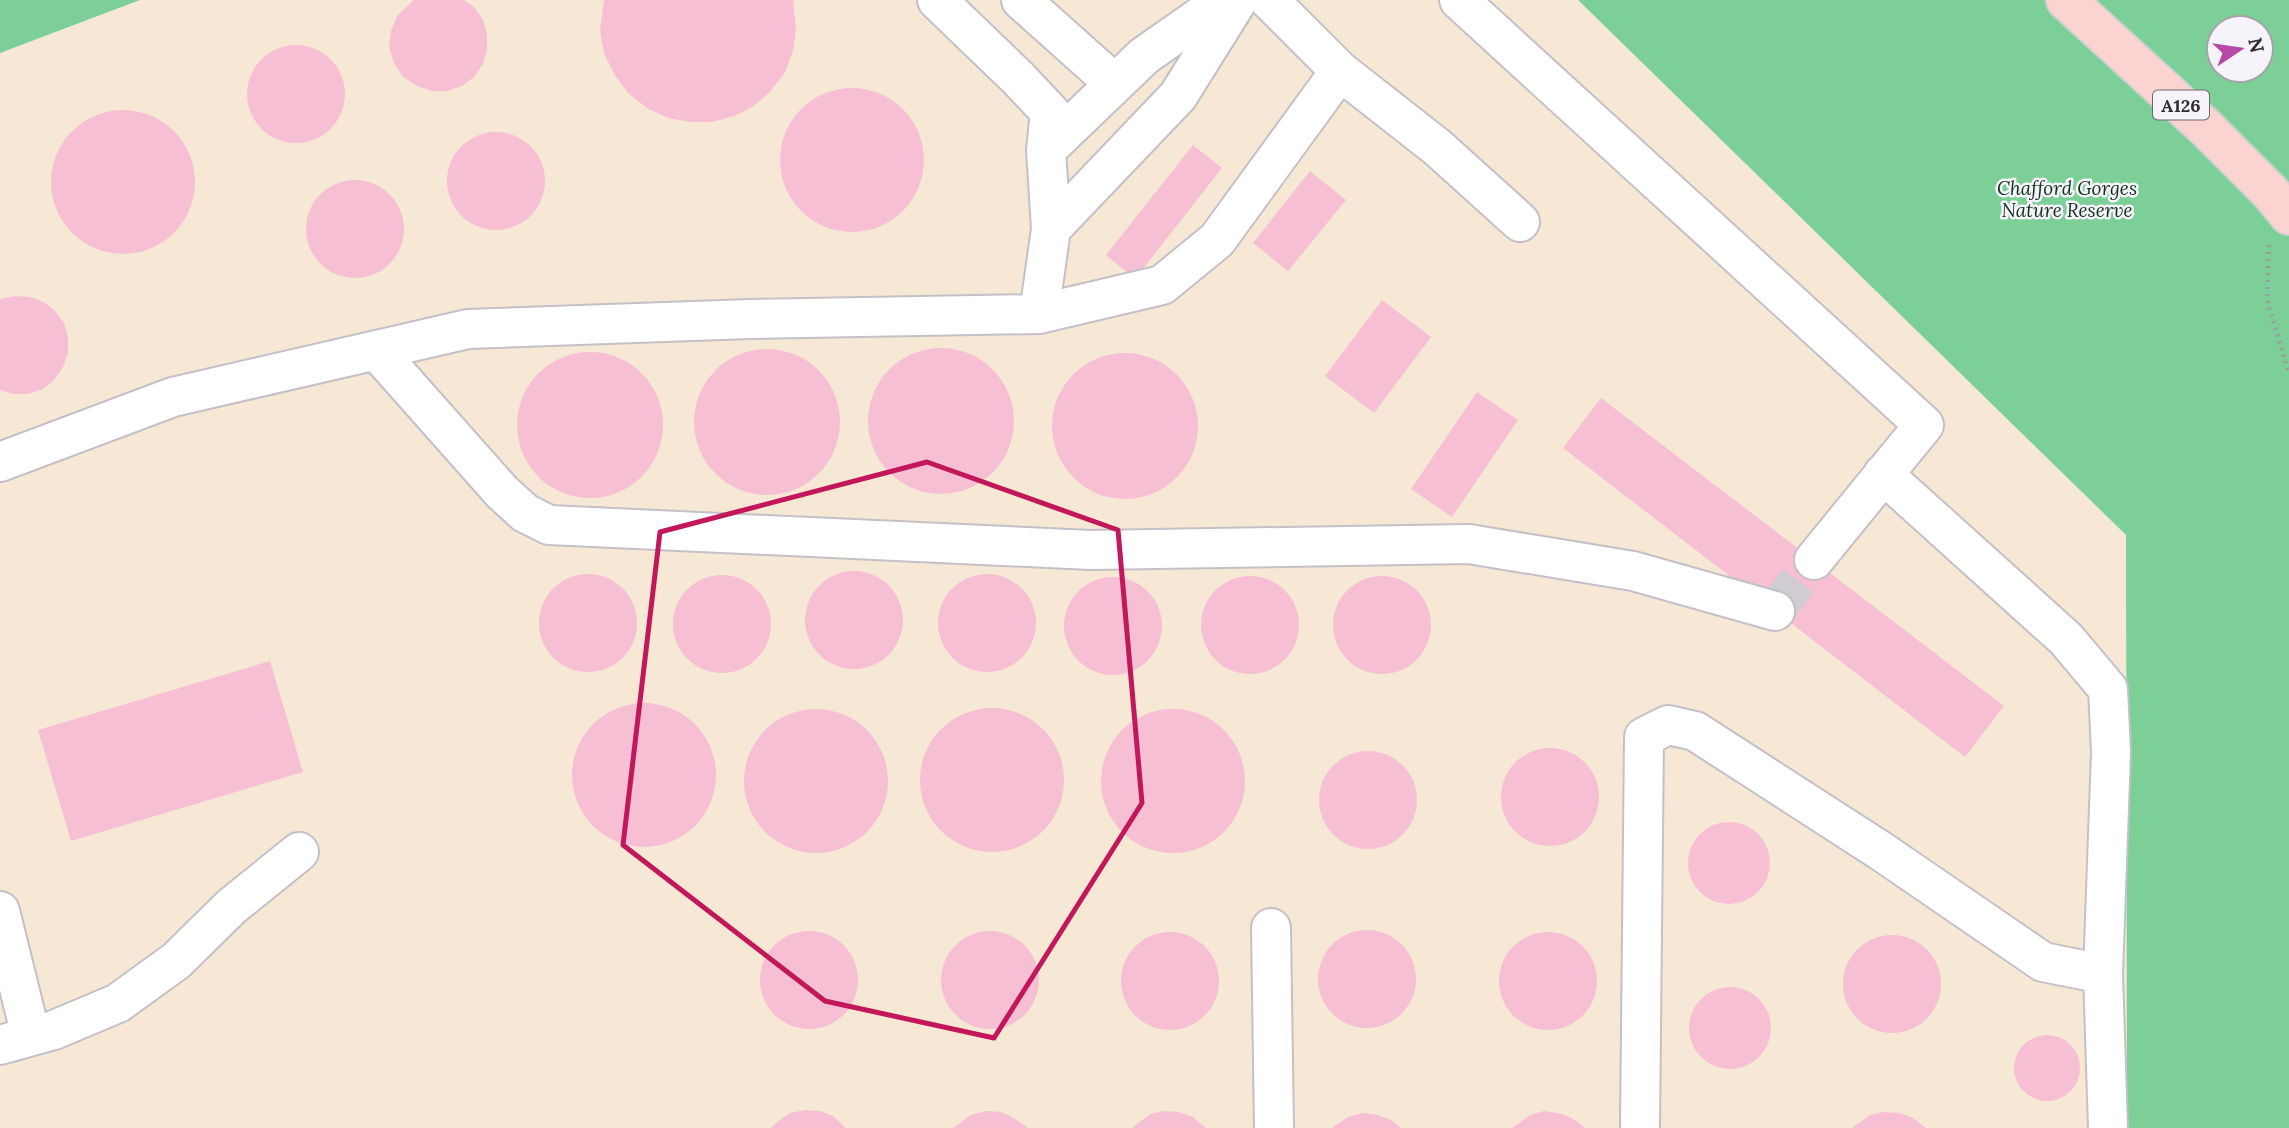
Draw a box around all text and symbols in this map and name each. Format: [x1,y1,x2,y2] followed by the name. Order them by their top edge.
[2205,14,2275,84] north arrow
[2243,35,2270,55] text: N
[2153,90,2209,120] road number: A126
[1997,176,2137,222] park label: Chafford Gorges Nature Reserve

